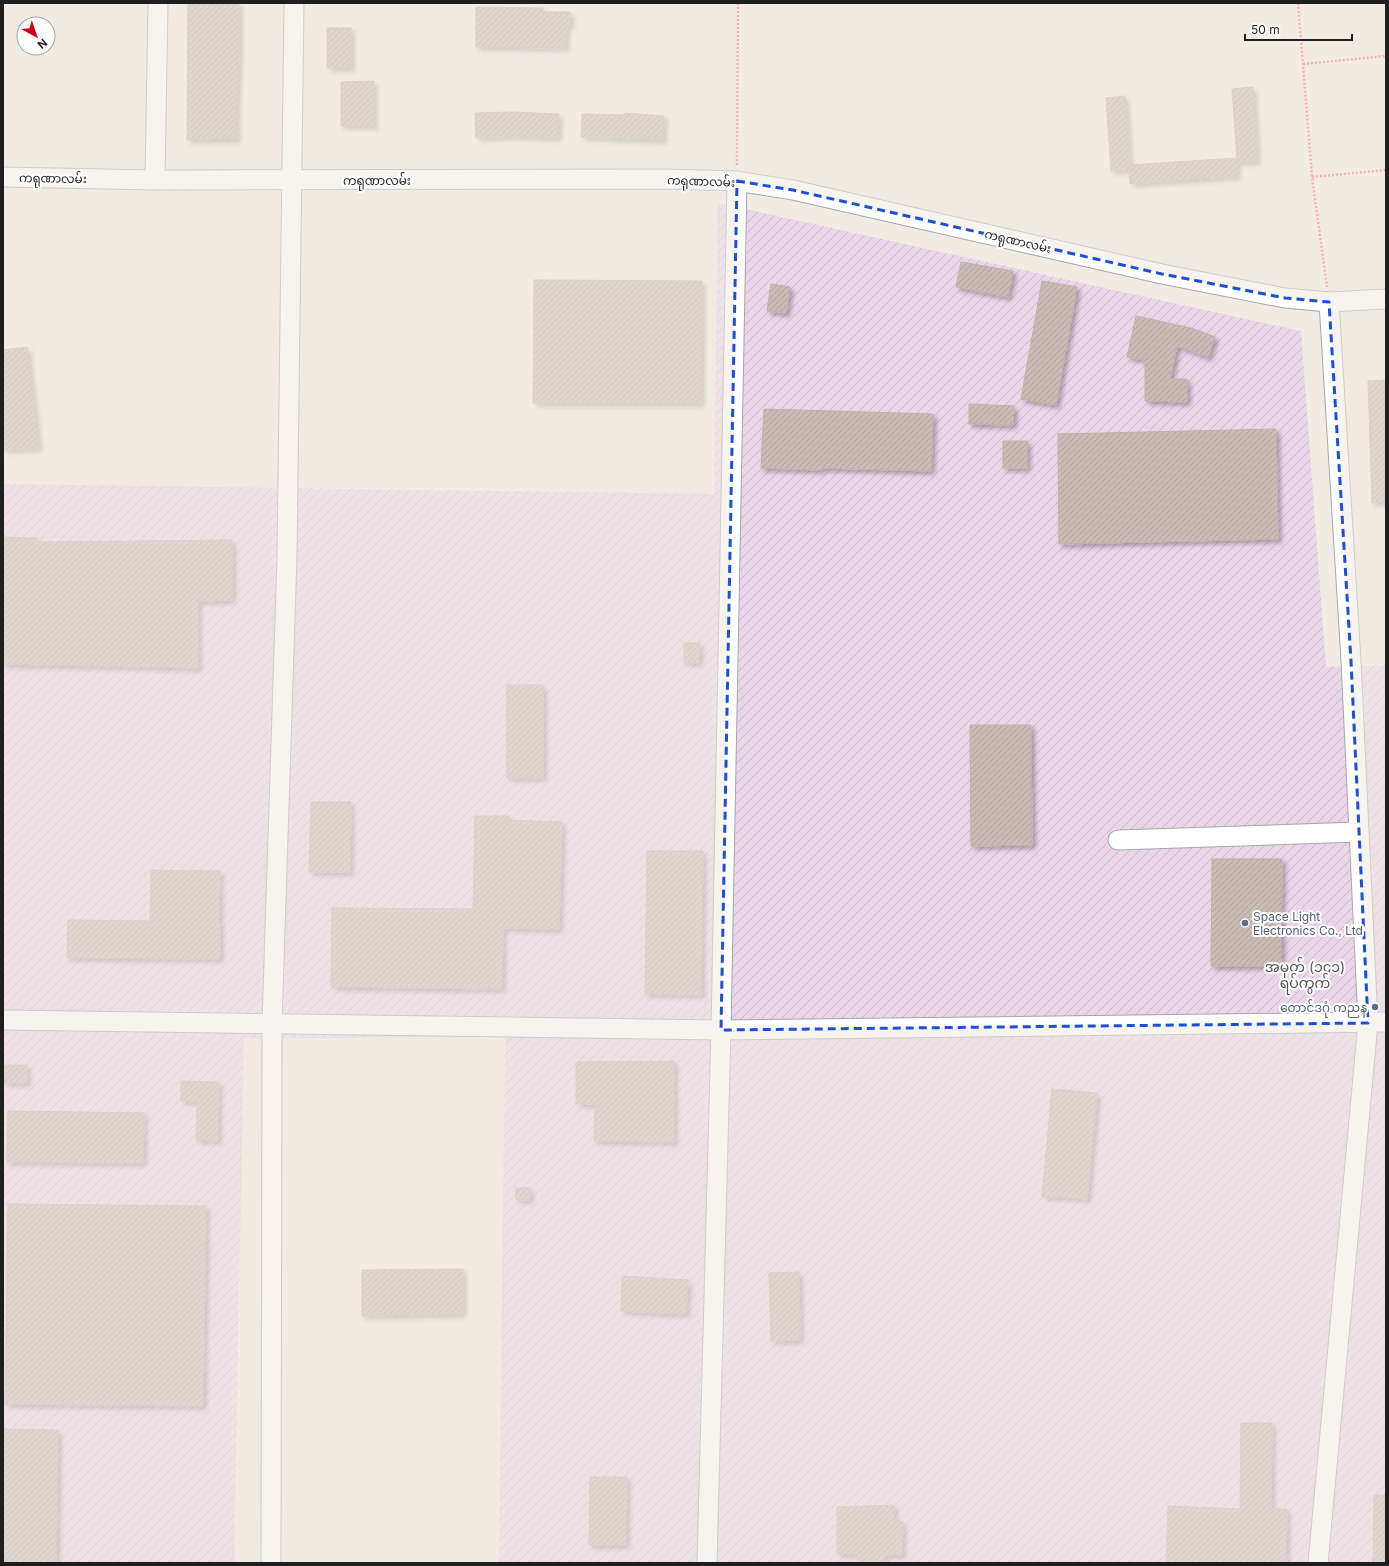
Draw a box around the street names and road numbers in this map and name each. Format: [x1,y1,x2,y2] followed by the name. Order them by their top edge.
[19,169,87,189] street label: ကရုဏာလမ်း
[667,171,735,193] street label: ကရုဏာလမ်း
[343,172,411,191] street label: ကရုဏာလမ်း
[983,225,1053,259] street label: ကရုဏာလမ်း

